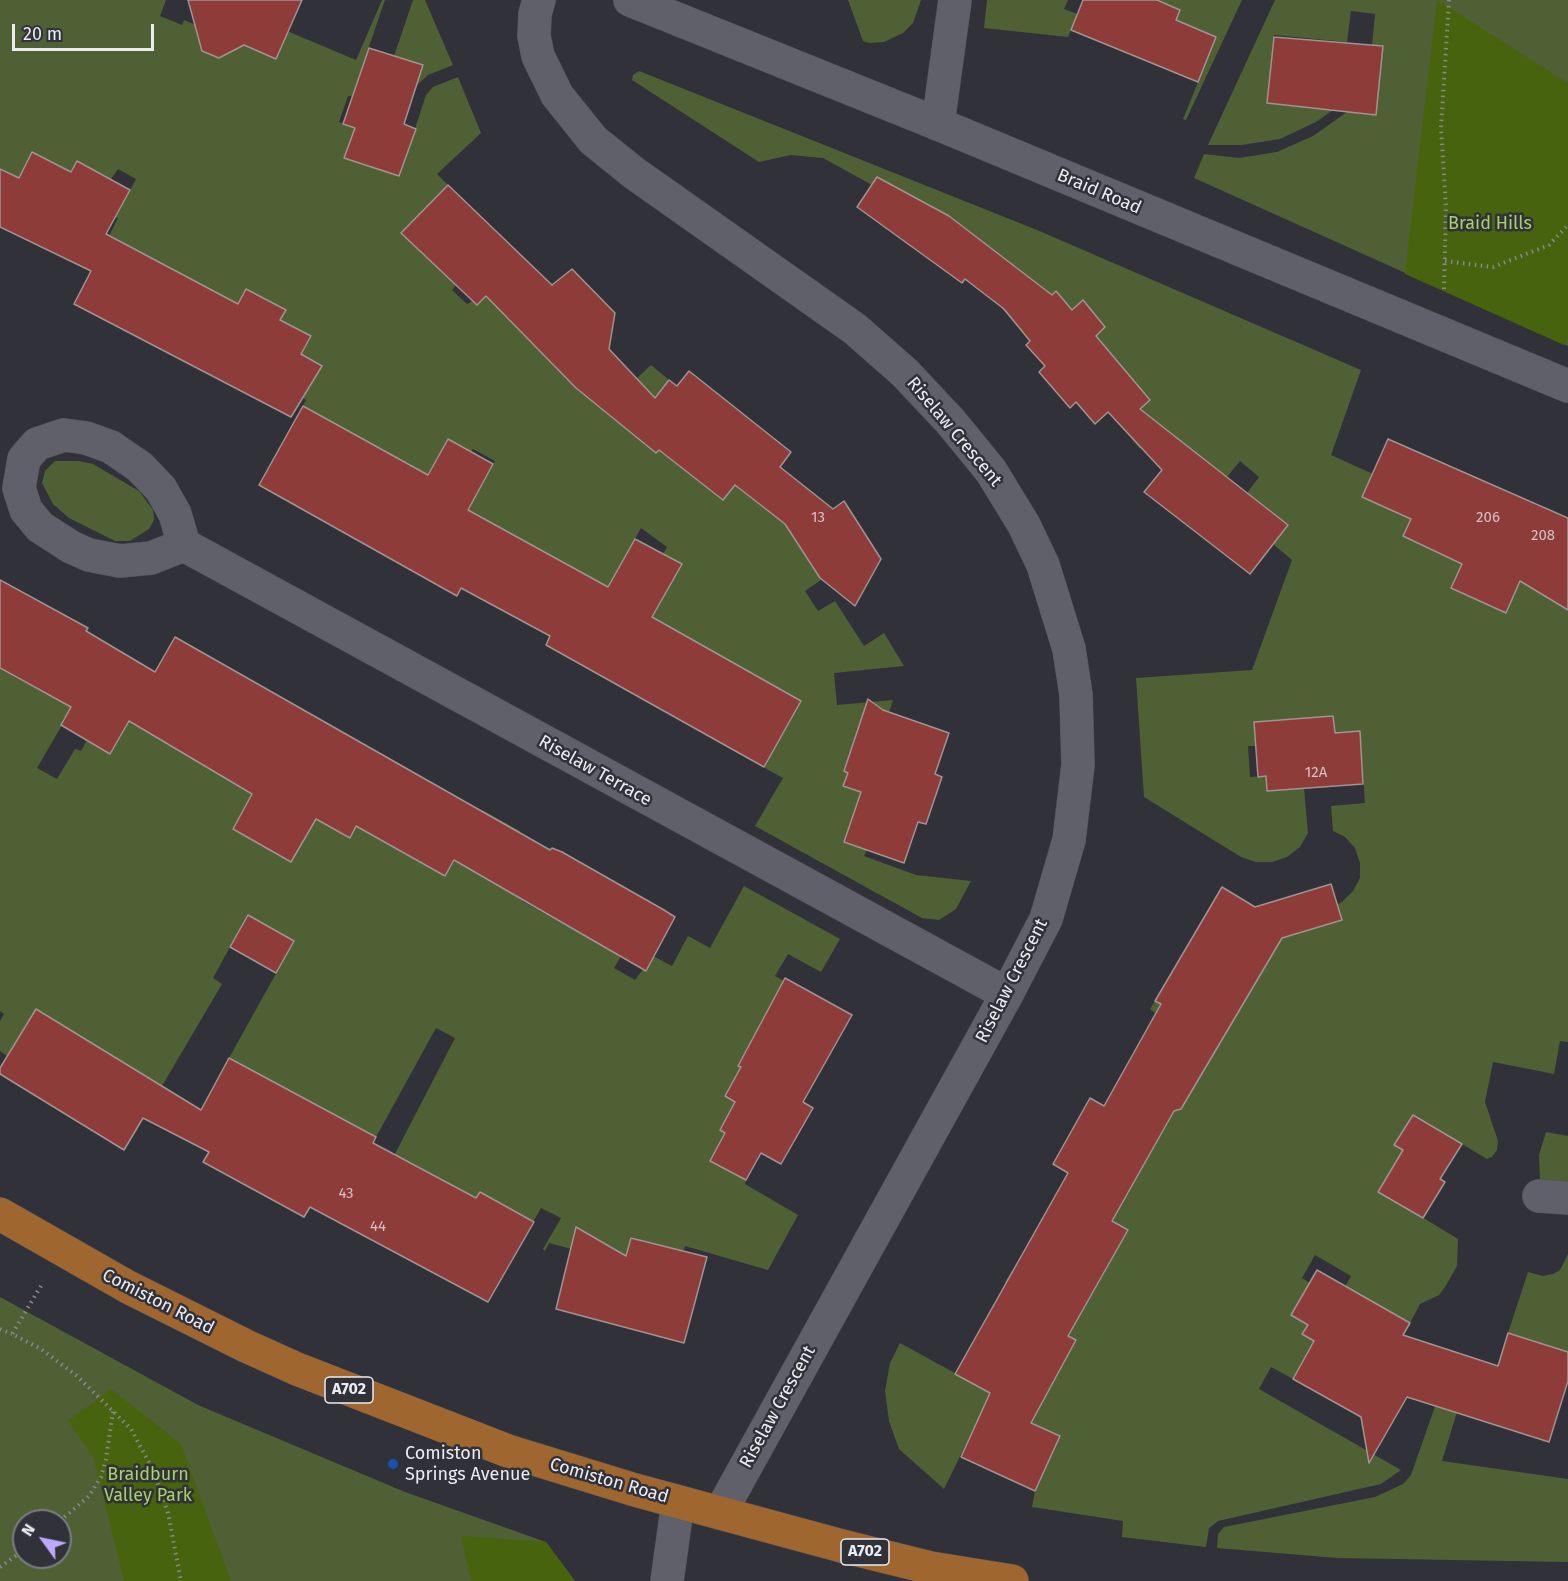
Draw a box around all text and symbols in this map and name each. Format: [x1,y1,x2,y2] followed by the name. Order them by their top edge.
[15,12,158,50] scale bar
[23,23,62,45] text: 20 m
[1054,165,1144,219] street label: Braid Road
[1448,213,1532,235] park label: Braid Hills
[902,373,1006,491] street label: Riselaw Crescent
[811,509,825,527] house number: 13
[1476,509,1500,527] house number: 206
[1531,527,1555,545] house number: 208
[535,731,655,811] street label: Riselaw Terrace
[1305,764,1327,782] house number: 12A
[971,915,1053,1047] street label: Riselaw Crescent
[338,1185,354,1203] house number: 43
[370,1218,386,1236] house number: 44
[98,1265,218,1339] street label: Comiston Road
[736,1342,820,1472] street label: Riselaw Crescent
[325,1377,373,1403] road number: A702
[405,1443,530,1486] place label: Comiston Springs Avenue
[547,1454,671,1508] street label: Comiston Road
[386,1457,400,1471] marker: Comiston Springs Avenue
[104,1464,192,1506] park label: Braidburn Valley Park
[12,1509,72,1569] north arrow
[17,1520,39,1540] text: N
[841,1539,889,1565] road number: A702

